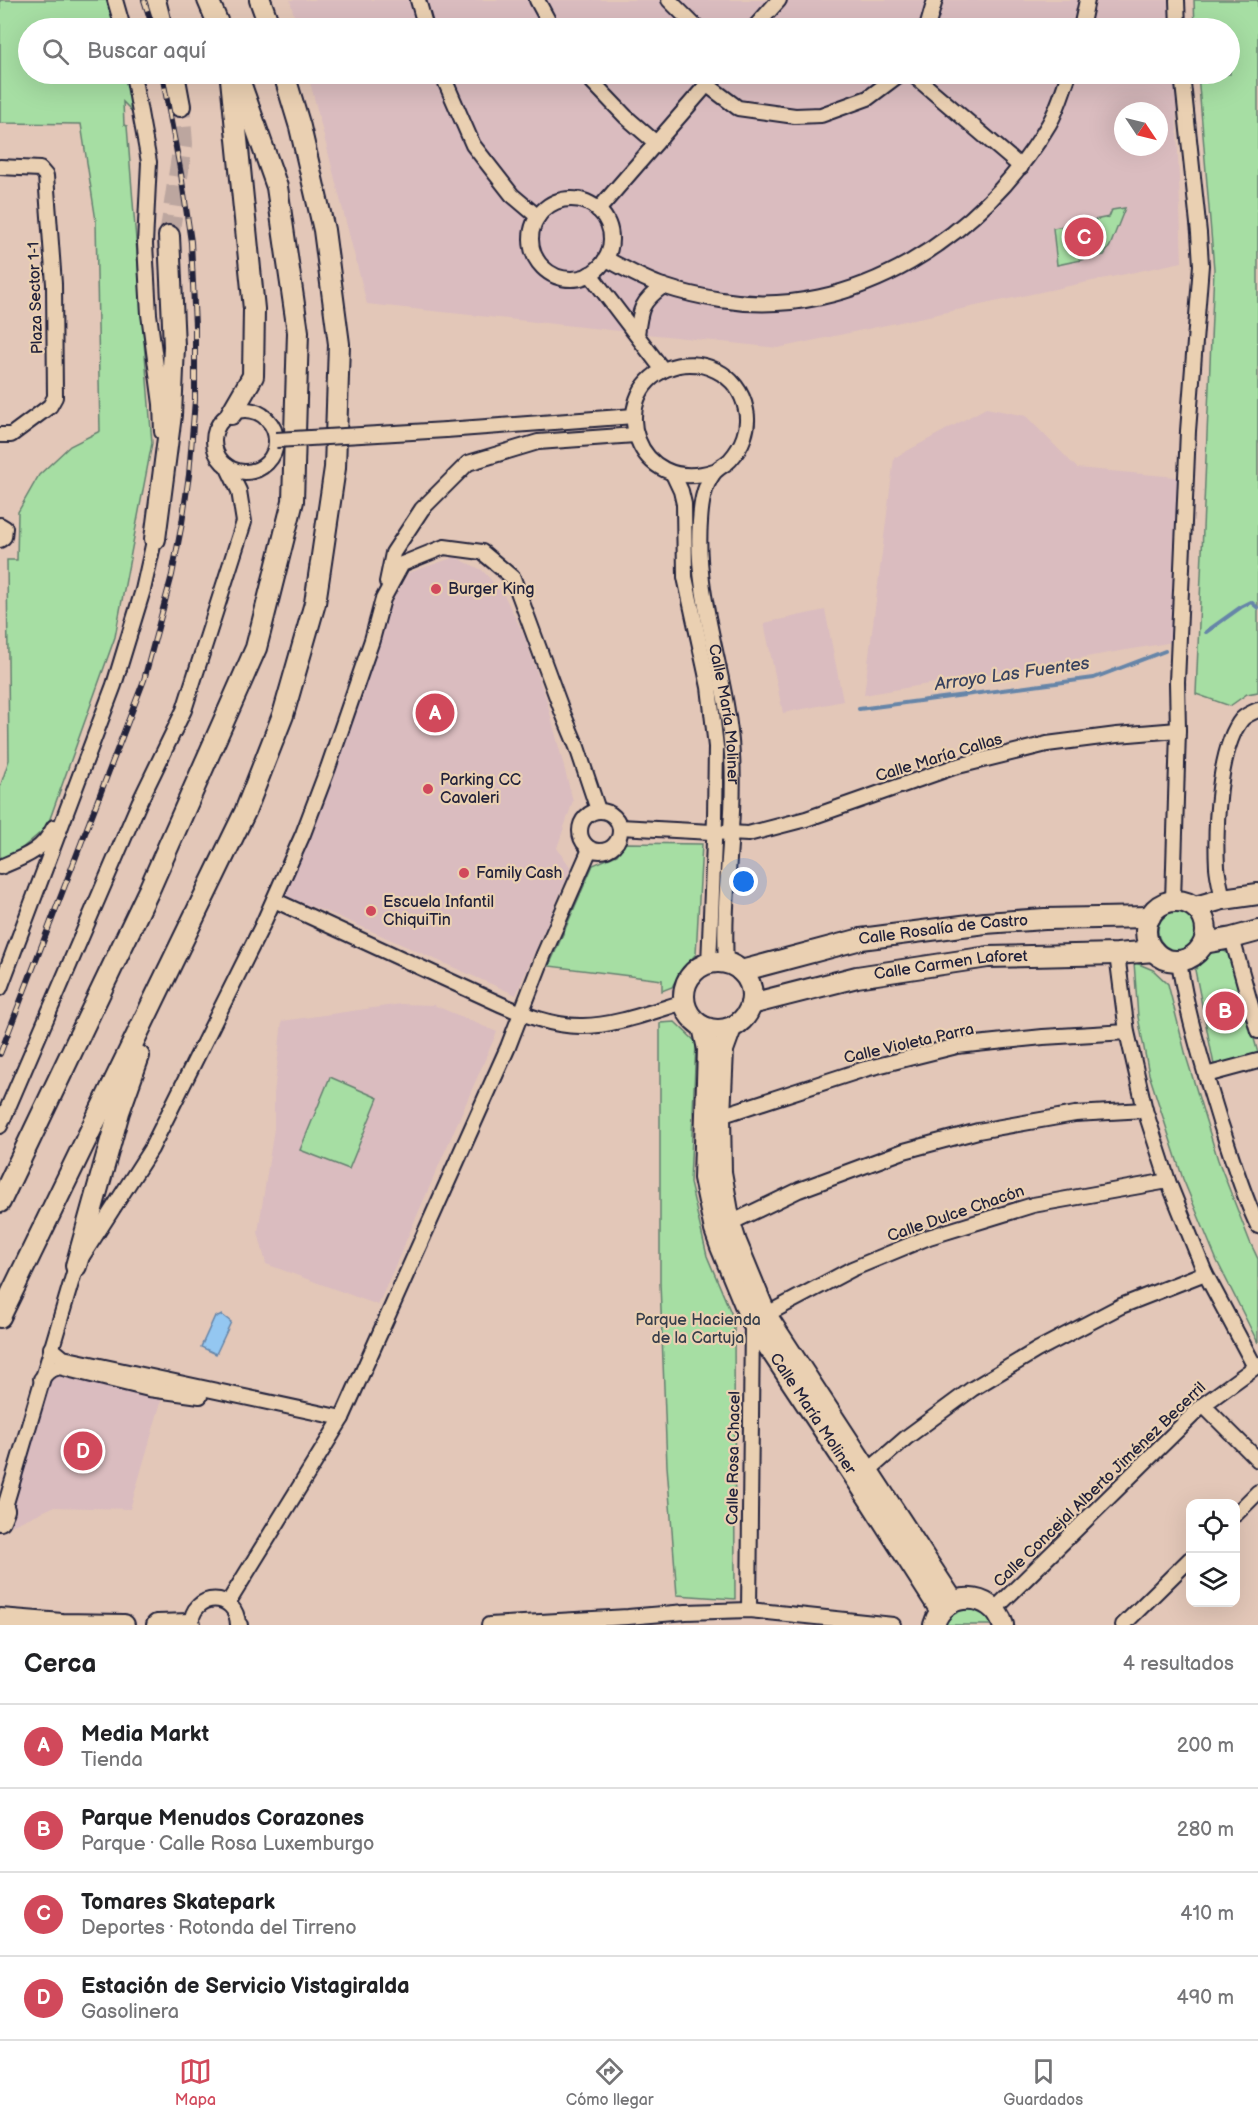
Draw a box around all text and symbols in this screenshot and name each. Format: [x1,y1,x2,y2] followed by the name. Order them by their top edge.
[18,18,1240,84] search box
[39,35,72,68] icon: search
[87,38,206,65] text: Buscar aquí
[1114,102,1168,156] north arrow
[1064,214,1104,260] pin: C
[25,241,47,355] street label: Plaza Sector 1-1
[448,580,535,599] place label: Burger King
[429,582,443,596] marker: Burger King
[704,642,742,785] street label: Calle María Moliner
[932,653,1091,695] water label: Arroyo Las Fuentes
[416,690,454,736] pin: A
[873,730,1005,786] street label: Calle María Callas
[440,771,521,808] place label: Parking CC Cavaleri
[421,782,435,796] marker: Parking CC Cavaleri
[476,864,563,883] place label: Family Cash
[457,866,471,880] marker: Family Cash
[729,867,758,896] your location
[383,893,494,930] place label: Escuela Infantil ChiquiTin
[364,904,378,918] marker: Escuela Infantil ChiquiTin
[857,911,1029,949] street label: Calle Rosalía de Castro
[873,947,1028,984] street label: Calle Carmen Laforet
[1206,988,1244,1034] pin: B
[842,1020,976,1068] street label: Calle Violeta Parra
[885,1182,1027,1246] street label: Calle Dulce Chacón
[635,1311,761,1348] park label: Parque Hacienda de la Cartuja
[766,1349,860,1478] street label: Calle María Moliner
[990,1378,1210,1592] street label: Calle Concejal Alberto Jiménez Becerril
[723,1391,745,1525] street label: Calle Rosa Chacel
[64,1428,103,1474] pin: D
[1186,1499,1240,1607] map controls
[1186,1499,1240,1553] button: locate
[1186,1553,1240,1607] button: layers
[24,1649,96,1680] text: Cerca
[1123,1652,1234,1676] text: 4 resultados
[81,1721,209,1748] text: Media Markt
[37,1734,50,1758] text: A
[1177,1734,1234,1758] text: 200 m
[81,1748,143,1772] text: Tienda
[81,1805,364,1832] text: Parque Menudos Corazones
[36,1818,51,1842] text: B
[1177,1818,1234,1842] text: 280 m
[81,1832,374,1856] text: Parque · Calle Rosa Luxemburgo
[81,1889,275,1916] text: Tomares Skatepark
[36,1902,51,1926] text: C
[1180,1902,1234,1926] text: 410 m
[81,1916,357,1940] text: Deportes · Rotonda del Tirreno
[81,1973,410,2000] text: Estación de Servicio Vistagiralda
[37,1986,50,2010] text: D
[1177,1986,1234,2010] text: 490 m
[81,2000,179,2024] text: Gasolinera
[175,2055,216,2110] tab: Mapa
[566,2055,654,2110] tab: Cómo llegar
[1003,2055,1083,2110] tab: Guardados

